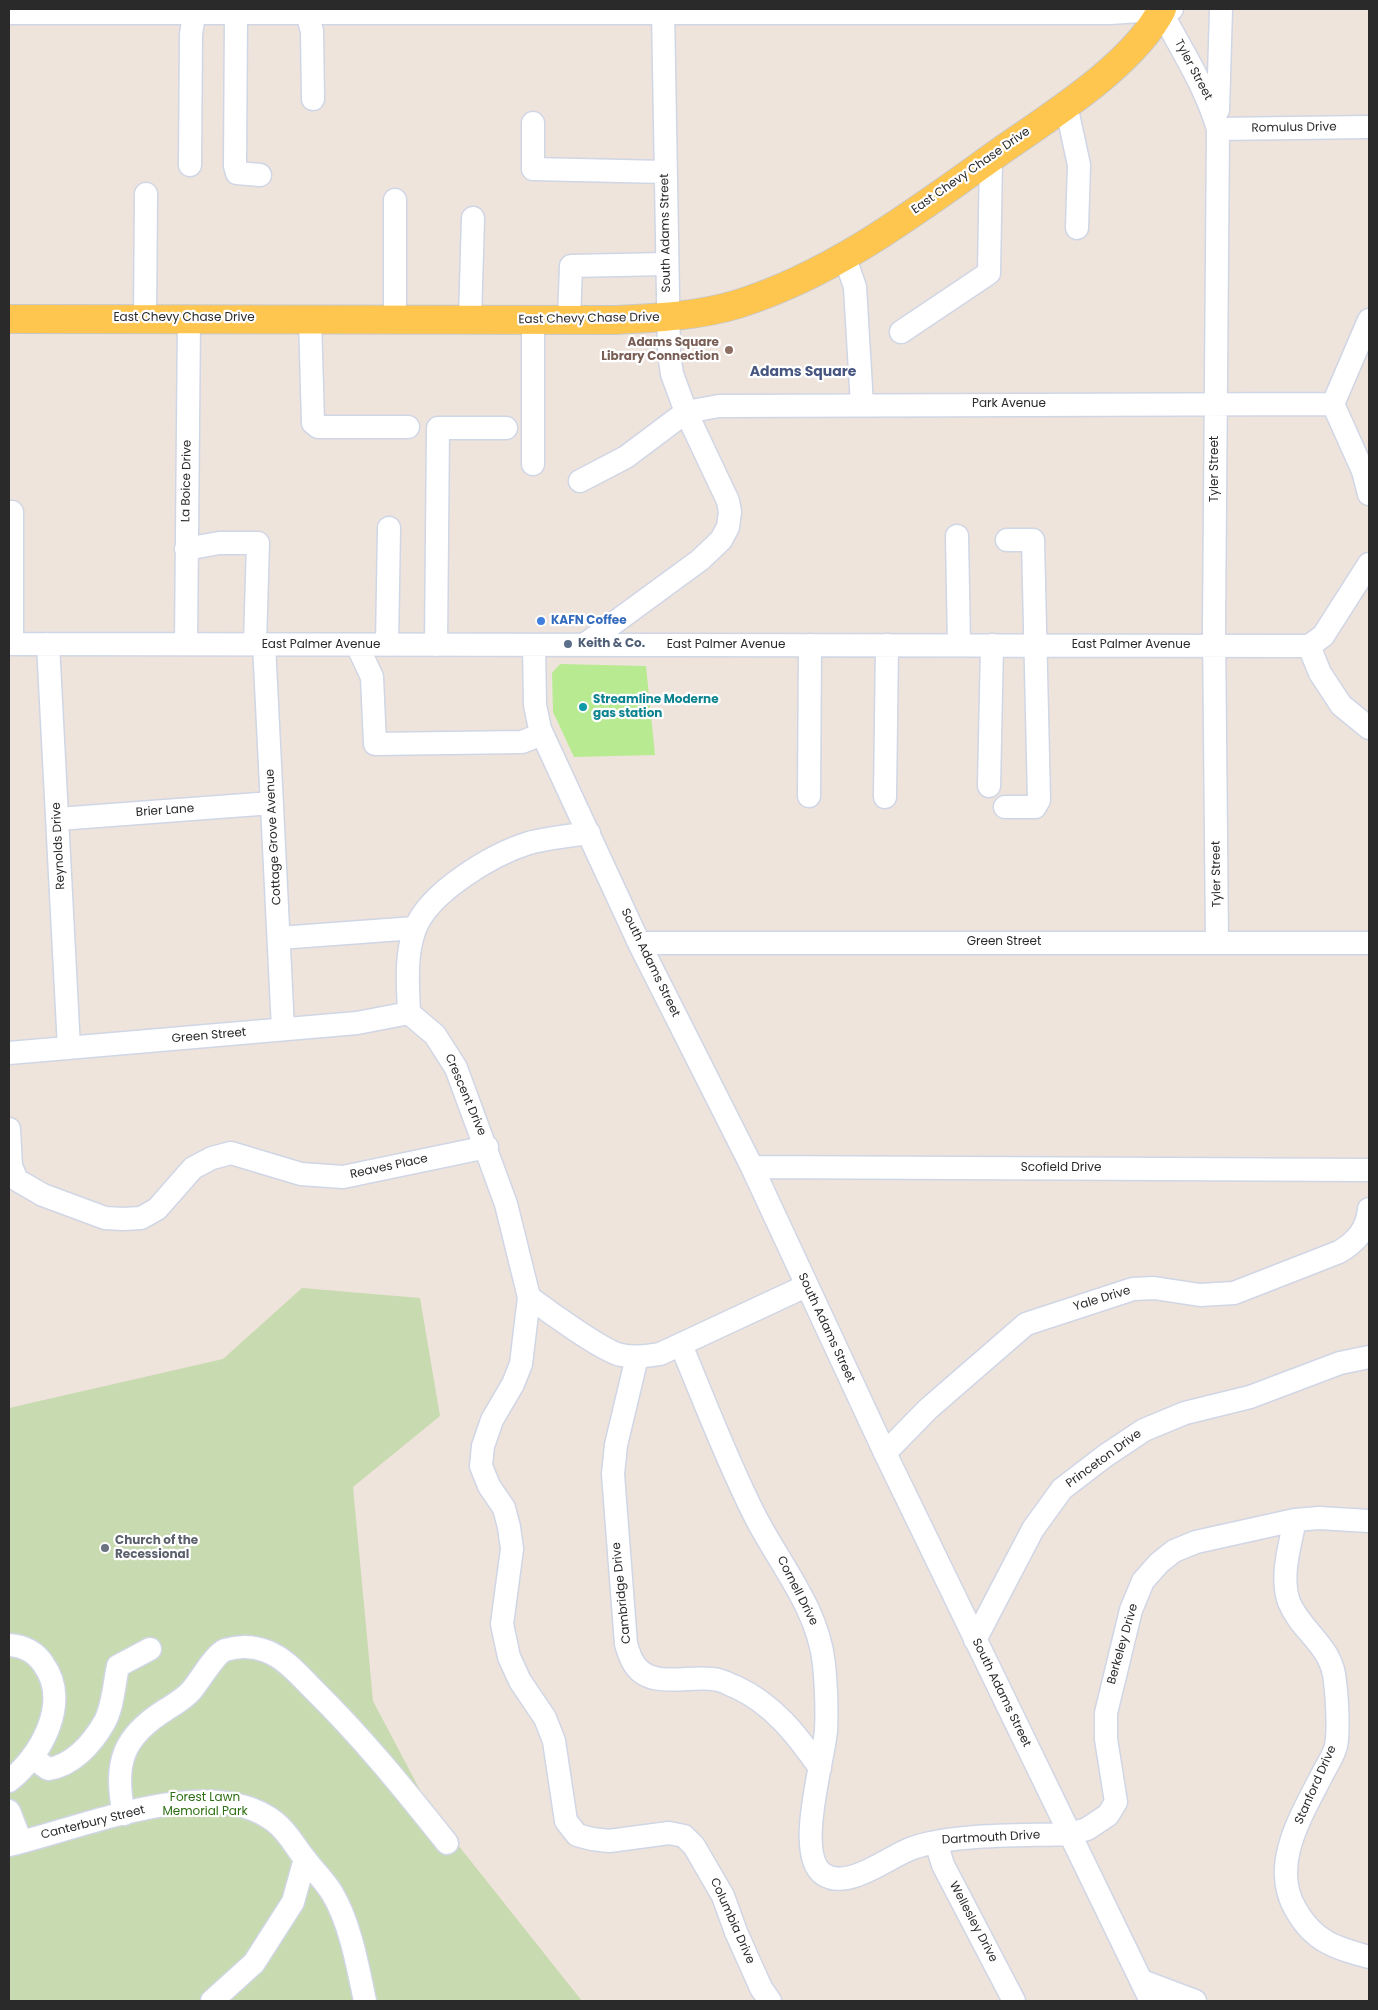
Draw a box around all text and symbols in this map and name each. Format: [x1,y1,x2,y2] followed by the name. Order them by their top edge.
[1171,37,1215,103] street label: Tyler Street
[1251,120,1337,136] street label: Romulus Drive
[909,125,1033,217] street label: East Chevy Chase Drive
[658,173,674,293] street label: South Adams Street
[113,311,255,325] street label: East Chevy Chase Drive
[518,311,660,327] street label: East Chevy Chase Drive
[601,336,719,364] place label: Adams Square Library Connection
[723,344,735,356] marker: Adams Square Library Connection
[750,364,856,380] district label: Adams Square
[972,397,1046,411] street label: Park Avenue
[1208,436,1222,502] street label: Tyler Street
[179,440,195,522] street label: La Boice Drive
[551,614,627,628] place label: KAFN Coffee
[535,615,547,627] marker: KAFN Coffee
[578,637,645,651] place label: Keith & Co.
[262,638,380,652] street label: East Palmer Avenue
[562,638,574,650] marker: Keith & Co.
[667,638,785,652] street label: East Palmer Avenue
[1072,638,1190,652] street label: East Palmer Avenue
[593,693,719,721] place label: Streamline Moderne gas station
[577,701,589,713] marker: Streamline Moderne gas station
[263,768,285,906] street label: Cottage Grove Avenue
[50,802,68,890] street label: Reynolds Drive
[135,802,195,820] street label: Brier Lane
[1209,841,1225,907] street label: Tyler Street
[617,906,683,1020] street label: South Adams Street
[967,935,1041,949] street label: Green Street
[171,1026,247,1046] street label: Green Street
[441,1052,489,1138] street label: Crescent Drive
[349,1152,429,1182] street label: Reaves Place
[1021,1161,1101,1175] street label: Scofield Drive
[794,1271,858,1385] street label: South Adams Street
[1072,1284,1132,1314] street label: Yale Drive
[1063,1427,1145,1491] street label: Princeton Drive
[115,1534,198,1562] place label: Church of the Recessional
[609,1541,635,1645] street label: Cambridge Drive
[99,1542,111,1554] marker: Church of the Recessional
[773,1554,821,1628] street label: Cornell Drive
[1105,1602,1141,1686] street label: Berkeley Drive
[968,1636,1034,1750] street label: South Adams Street
[1292,1743,1340,1827] street label: Stanford Drive
[162,1791,248,1819] park label: Forest Lawn Memorial Park
[39,1803,147,1843] street label: Canterbury Street
[941,1828,1041,1848] street label: Dartmouth Drive
[707,1876,757,1966] street label: Columbia Drive
[946,1879,1000,1965] street label: Wellesley Drive

